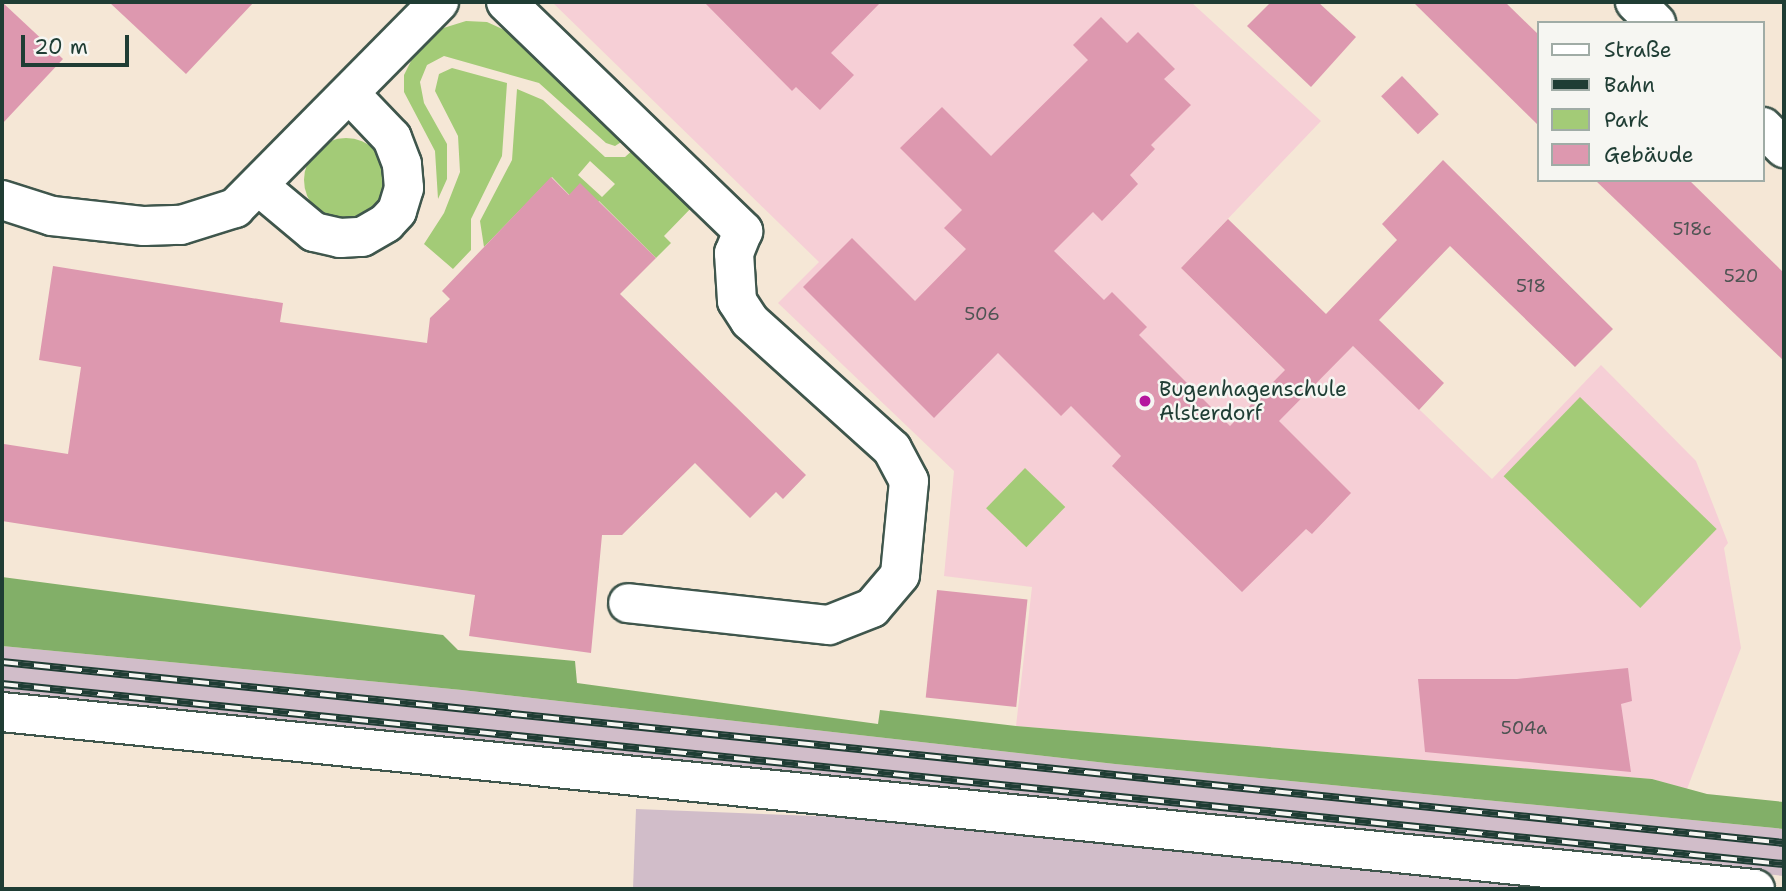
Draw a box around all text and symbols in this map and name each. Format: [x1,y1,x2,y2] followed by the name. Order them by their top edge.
[24,21,133,65] scale bar
[1538,21,1765,182] legend
[34,33,88,61] text: 20 m
[1604,36,1672,64] text: Straße
[1604,71,1655,99] text: Bahn
[1604,106,1649,134] text: Park
[1604,141,1694,169] text: Gebäude
[1672,218,1712,240] house number: 518c
[1724,265,1758,287] house number: 520
[1516,275,1546,297] house number: 518
[964,303,1000,325] house number: 506
[1159,376,1347,426] place label: Bugenhagenschule Alsterdorf
[1137,393,1153,409] marker: Bugenhagenschule Alsterdorf
[1501,717,1547,739] house number: 504a

